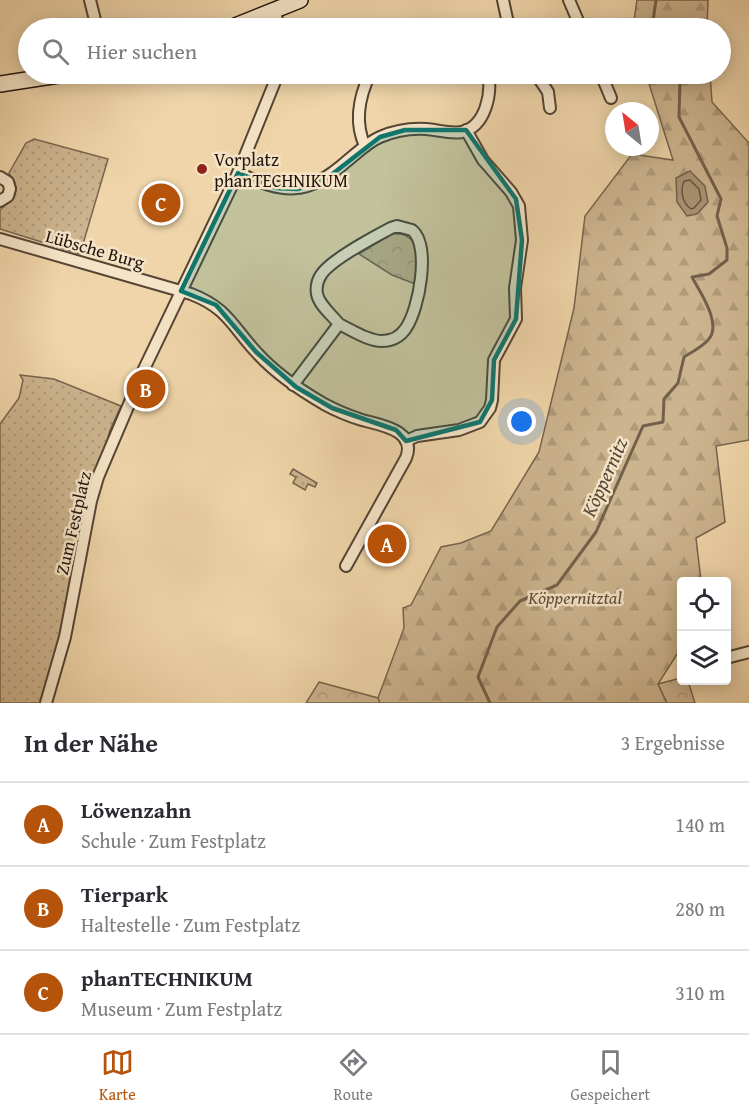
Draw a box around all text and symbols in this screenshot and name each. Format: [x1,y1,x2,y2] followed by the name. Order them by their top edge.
[18,18,731,84] search box
[39,35,72,68] icon: search
[87,35,197,67] text: Hier suchen
[605,102,659,156] north arrow
[214,146,348,194] place label: Vorplatz phanTECHNIKUM
[195,162,209,176] marker: Vorplatz phanTECHNIKUM
[142,180,180,226] pin: C
[42,222,148,276] street label: Lübsche Burg
[126,366,166,412] pin: B
[507,407,536,436] your location
[573,433,634,522] water label: Köppernitz
[48,468,98,577] street label: Zum Festplatz
[368,522,406,566] pin: A
[677,577,731,685] map controls
[677,577,731,631] button: locate
[527,584,622,611] park label: Köppernitztal
[677,631,731,685] button: layers
[24,723,158,762] text: In der Nähe
[621,728,725,757] text: 3 Ergebnisse
[81,794,191,826] text: Löwenzahn
[37,810,50,839] text: A
[675,810,725,839] text: 140 m
[81,826,266,855] text: Schule · Zum Festplatz
[81,878,168,910] text: Tierpark
[37,894,50,923] text: B
[675,894,725,923] text: 280 m
[81,910,300,939] text: Haltestelle · Zum Festplatz
[81,962,253,994] text: phanTECHNIKUM
[38,978,49,1007] text: C
[675,978,725,1007] text: 310 m
[81,994,282,1023] text: Museum · Zum Festplatz
[99,1046,136,1106] tab: Karte
[334,1046,373,1106] tab: Route
[571,1046,650,1106] tab: Gespeichert

